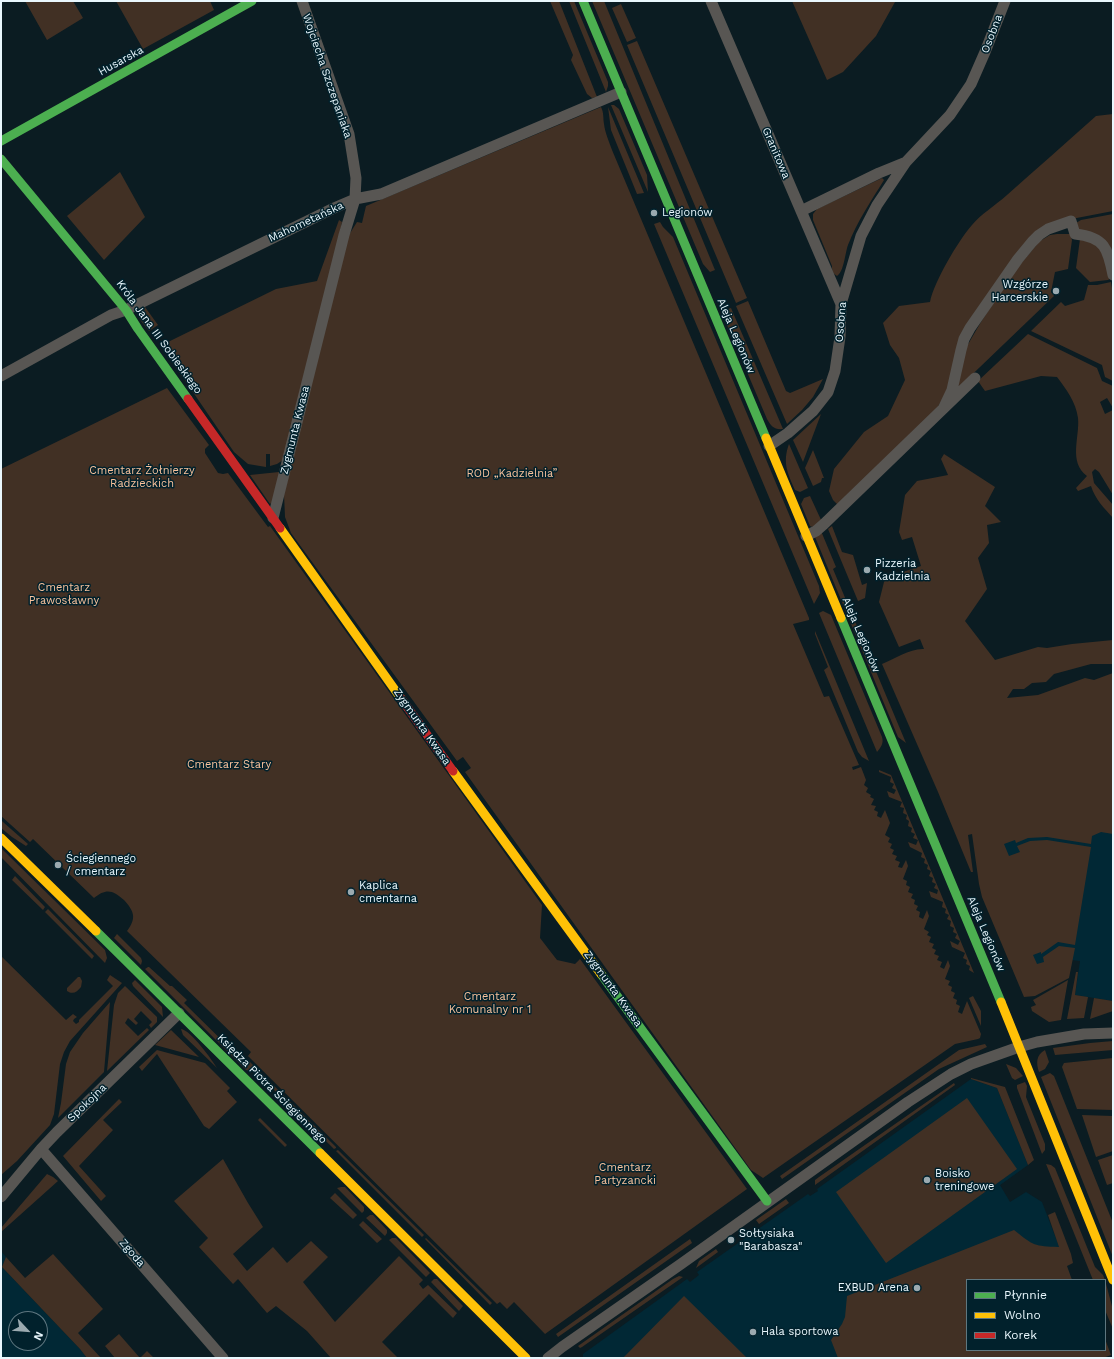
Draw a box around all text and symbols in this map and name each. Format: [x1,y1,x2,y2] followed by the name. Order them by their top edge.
[299,12,355,140] street label: Wojciecha Szczepaniaka
[979,13,1005,55] street label: Osobna
[96,43,146,79] street label: Husarska
[759,125,793,181] street label: Granitowa
[266,199,346,245] street label: Mahometańska
[662,206,713,220] place label: Legionów
[649,208,659,218] marker: Legionów
[113,277,205,397] street label: Króla Jana III Sobieskiego
[991,278,1048,304] place label: Wzgórze Harcerskie
[1051,286,1061,296] marker: Wzgórze Harcerskie
[714,296,758,376] street label: Aleja Legionów
[833,301,849,343] street label: Osobna
[278,384,312,476] street label: Zygmunta Kwasa
[89,464,195,490] park label: Cmentarz Żołnierzy Radzieckich
[467,467,557,481] park label: ROD „Kadzielnia”
[875,557,930,583] place label: Pizzeria Kadzielnia
[862,565,872,575] marker: Pizzeria Kadzielnia
[29,581,99,607] park label: Cmentarz Prawosławny
[839,595,883,675] street label: Aleja Legionów
[391,686,453,768] street label: Zygmunta Kwasa
[187,758,271,772] park label: Cmentarz Stary
[66,852,136,878] place label: Ściegiennego / cmentarz
[53,860,63,870] marker: Ściegiennego / cmentarz
[359,879,417,905] place label: Kaplica cmentarna
[346,887,356,897] marker: Kaplica cmentarna
[964,894,1008,974] street label: Aleja Legionów
[581,948,645,1030] street label: Zygmunta Kwasa
[449,990,531,1016] park label: Cmentarz Komunalny nr 1
[214,1031,330,1147] street label: Księdza Piotra Ściegiennego
[65,1081,109,1125] street label: Spokojna
[594,1161,656,1187] park label: Cmentarz Partyzancki
[935,1167,994,1193] place label: Boisko treningowe
[922,1175,932,1185] marker: Boisko treningowe
[739,1227,802,1253] place label: Sołtysiaka "Barabasza"
[726,1235,736,1245] marker: Sołtysiaka "Barabasza"
[116,1236,148,1270] street label: Zgoda
[966,1279,1106,1351] legend
[838,1281,909,1295] place label: EXBUD Arena
[912,1283,922,1293] marker: EXBUD Arena
[1004,1288,1047,1302] text: Płynnie
[1004,1308,1041,1322] text: Wolno
[8,1311,48,1351] north arrow
[761,1325,838,1339] place label: Hala sportowa
[748,1327,758,1337] marker: Hala sportowa
[1004,1328,1037,1342] text: Korek
[31,1330,46,1343] text: N

